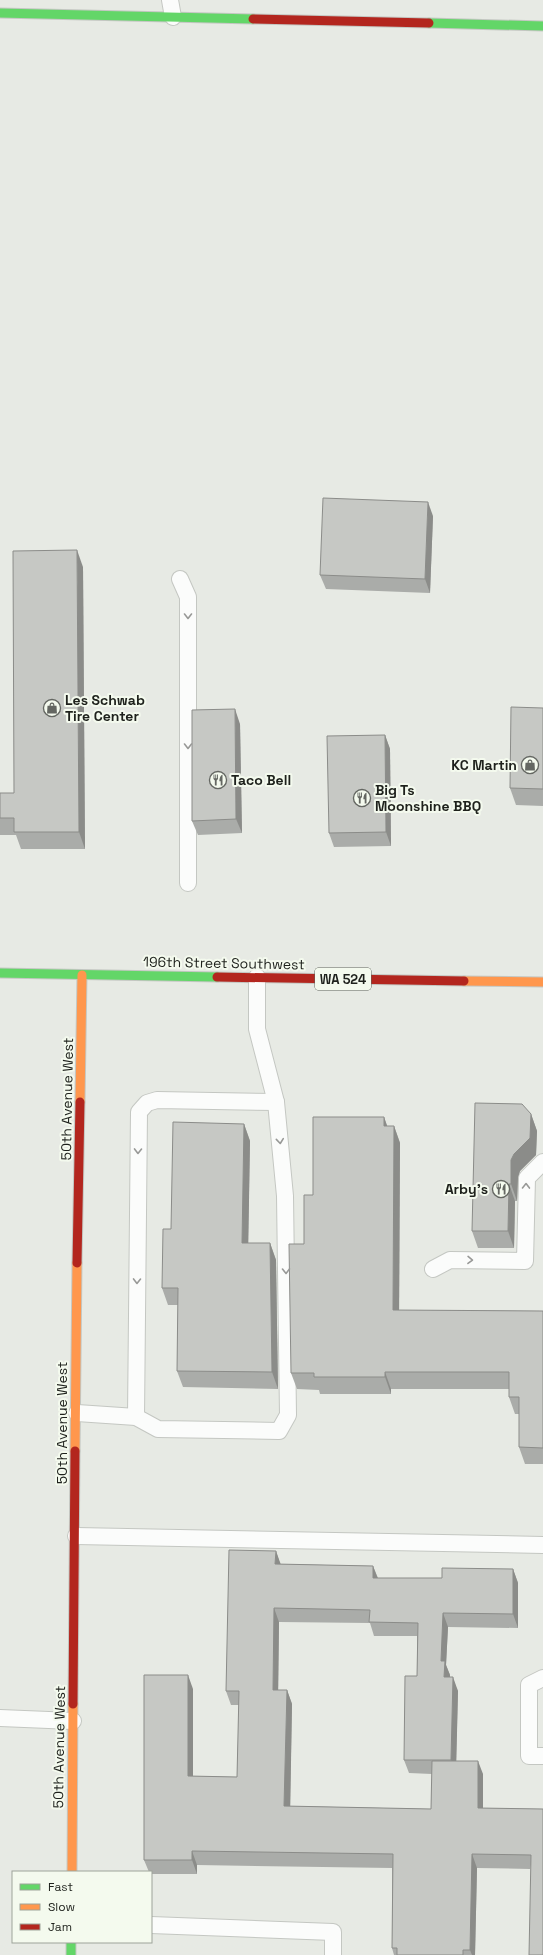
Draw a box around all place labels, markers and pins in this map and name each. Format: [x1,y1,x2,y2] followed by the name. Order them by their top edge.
[65,691,145,725] place label: Les Schwab Tire Center
[42,698,62,718] shop icon: Les Schwab Tire Center
[520,755,540,775] shop icon: KC Martin
[451,756,517,774] place label: KC Martin
[208,770,228,790] restaurant icon: Taco Bell
[231,771,291,789] place label: Taco Bell
[375,781,481,815] place label: Big Ts Moonshine BBQ
[352,788,372,808] restaurant icon: Big Ts Moonshine BBQ
[491,1179,511,1199] restaurant icon: Arby's
[445,1180,488,1198] place label: Arby's

